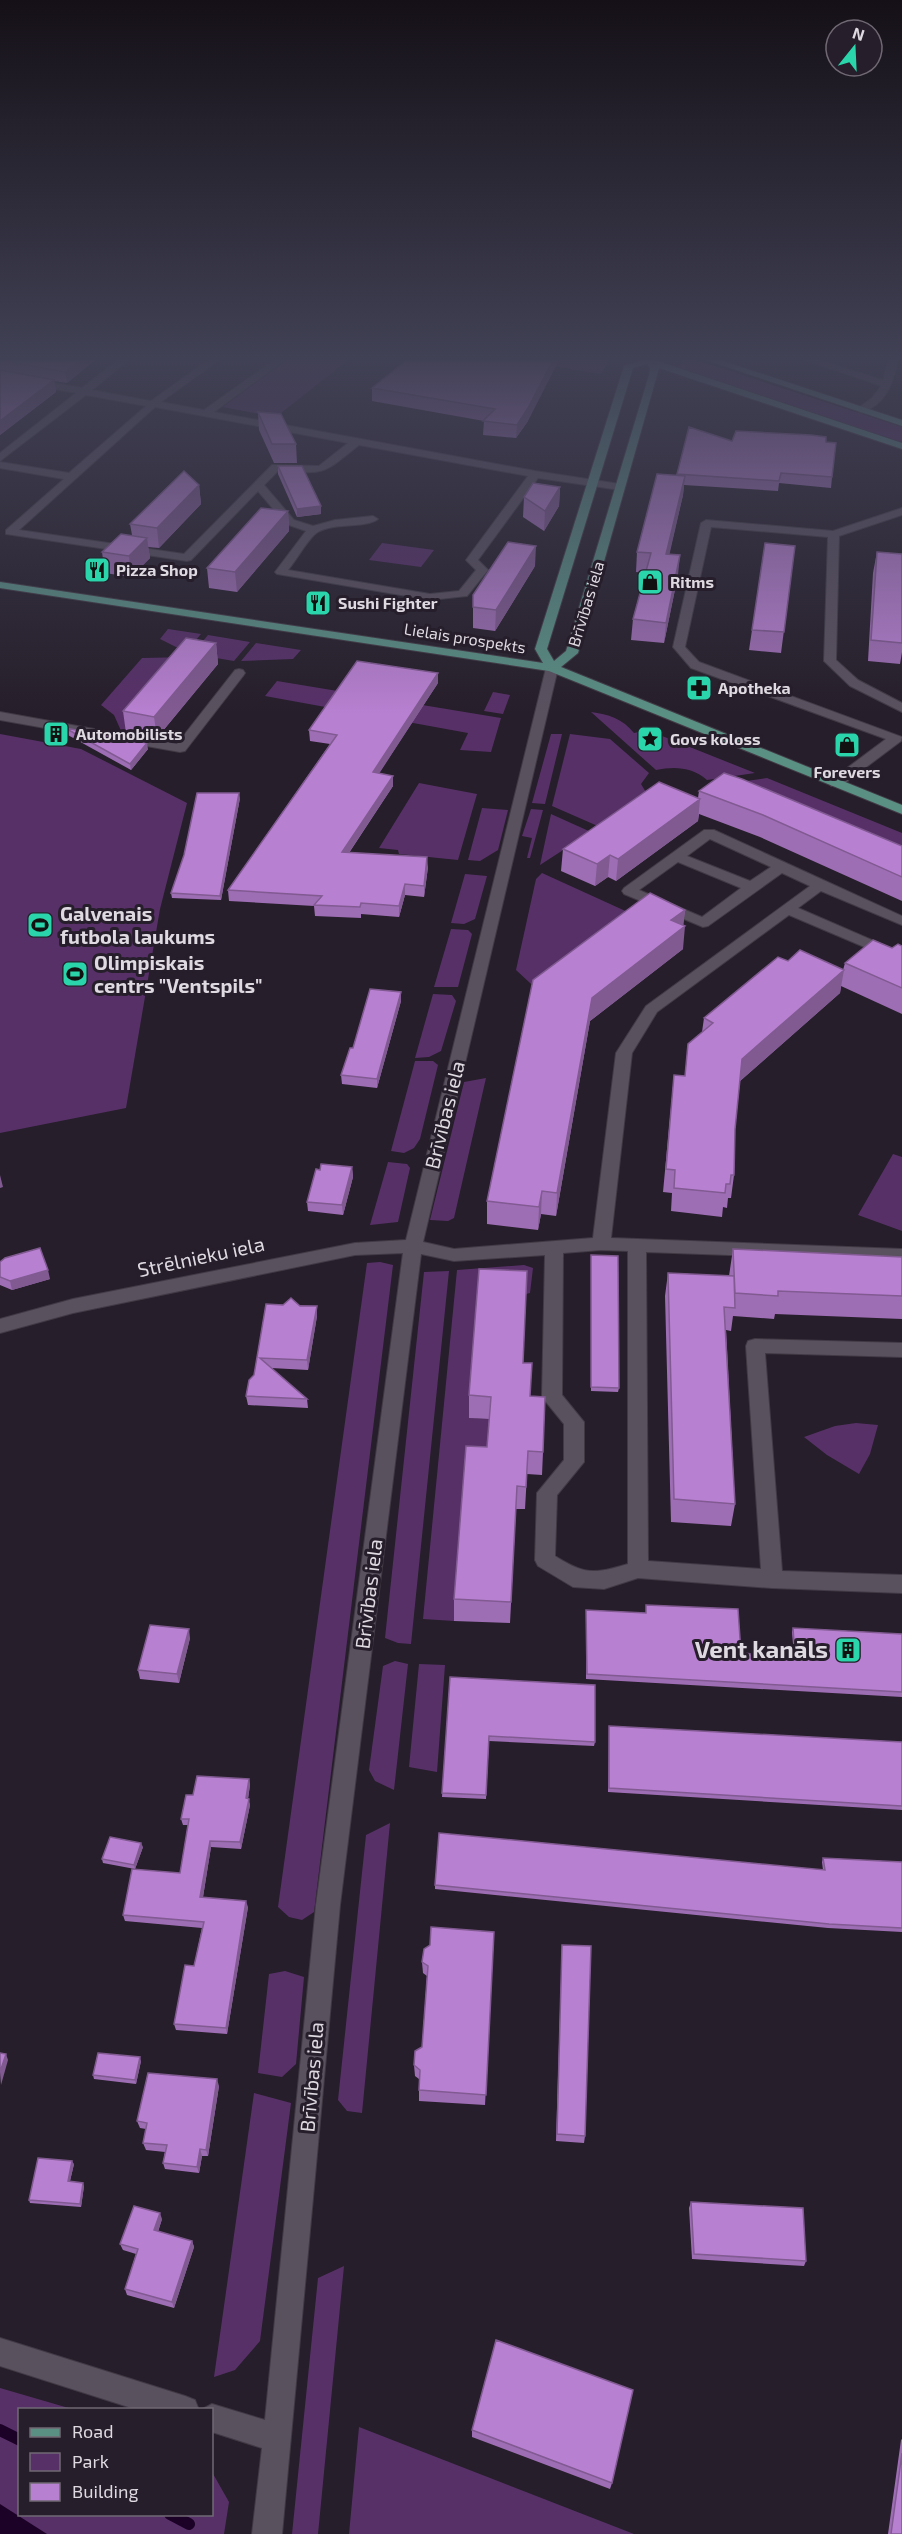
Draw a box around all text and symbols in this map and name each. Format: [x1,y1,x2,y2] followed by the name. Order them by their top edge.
[824,18,884,78] north arrow
[850,22,867,44] text: N
[82,555,112,585] restaurant icon: Pizza Shop
[564,559,608,649] street label: Brīvības iela
[116,560,198,579] place label: Pizza Shop
[635,567,665,597] shop icon: Ritms
[670,572,714,591] place label: Ritms
[303,588,333,618] restaurant icon: Sushi Fighter
[338,593,438,612] place label: Sushi Fighter
[403,619,527,657] street label: Lielais prospekts
[684,673,714,703] pharmacy icon: Apotheka
[718,678,791,697] place label: Apotheka
[41,719,71,749] building icon: Automobilists
[76,724,183,743] place label: Automobilists
[635,724,665,754] place icon: Govs koloss
[670,729,760,748] place label: Govs koloss
[832,730,862,760] shop icon: Forevers
[813,762,881,781] place label: Forevers
[60,901,215,948] place label: Galvenais futbola laukums
[25,910,55,940] sports icon: Galvenais futbola laukums
[94,950,263,997] place label: Olimpiskais centrs "Ventspils"
[60,959,90,989] sports icon: Olimpiskais centrs "Ventspils"
[419,1058,469,1171] street label: Brīvības iela
[135,1231,266,1281] street label: Strēlnieku iela
[349,1538,387,1650] street label: Brīvības iela
[695,1634,828,1663] place label: Vent kanāls
[833,1635,863,1665] building icon: Vent kanāls
[294,2021,328,2133] street label: Brīvības iela
[18,2408,213,2516] legend
[72,2420,113,2442] text: Road
[72,2450,109,2472] text: Park
[72,2480,139,2502] text: Building

